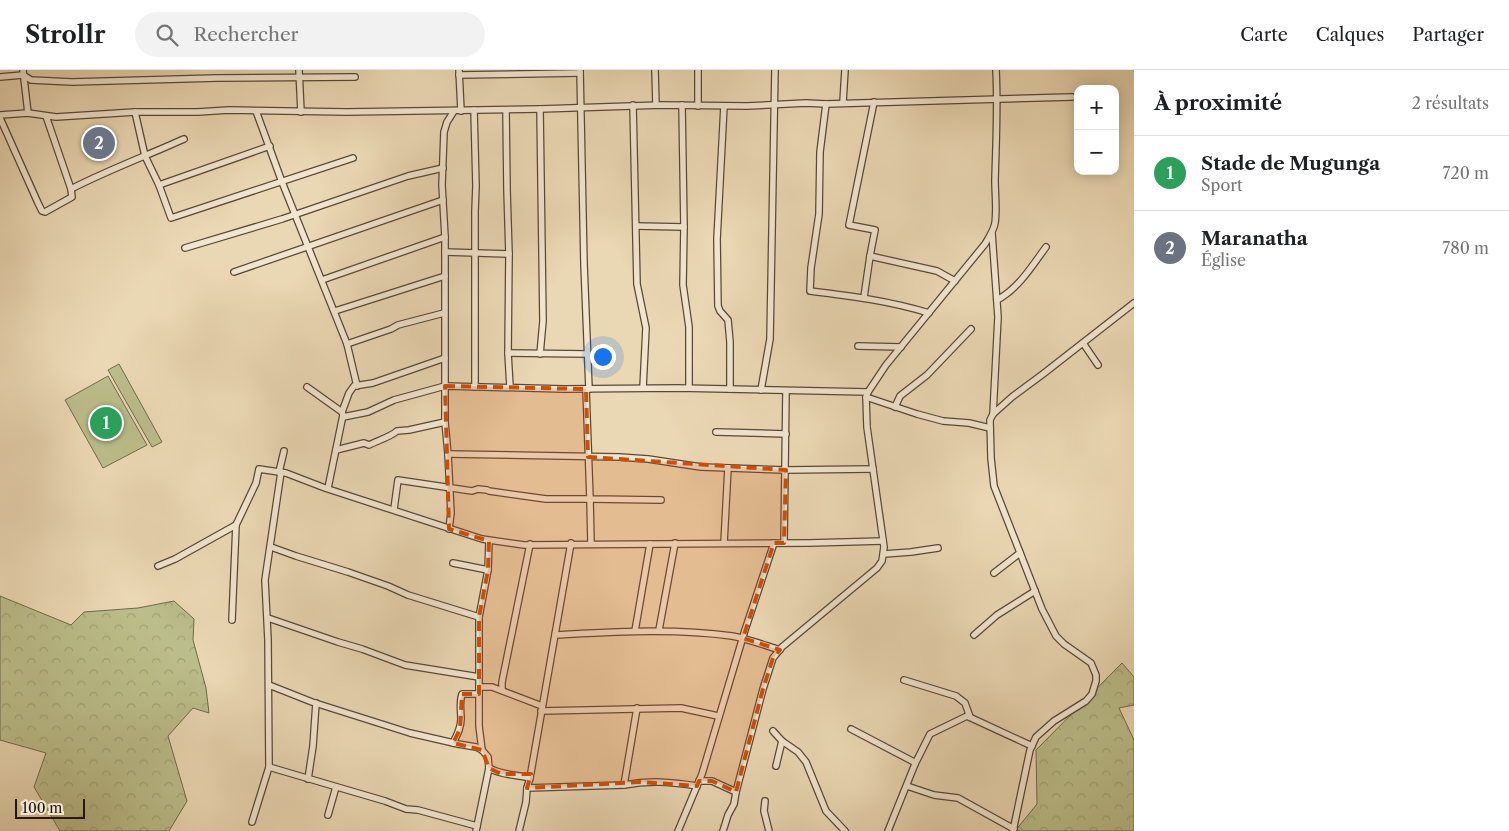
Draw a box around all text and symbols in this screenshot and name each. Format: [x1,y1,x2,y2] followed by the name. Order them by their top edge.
[135,12,485,57] search box
[25,20,105,49] text: Strollr
[153,21,181,49] icon: search
[193,23,299,46] text: Rechercher
[1240,24,1288,46] text: Carte
[1316,24,1384,46] text: Calques
[1412,24,1484,46] text: Partager
[1074,85,1119,175] map controls
[1074,85,1119,130] button: +
[1154,90,1282,115] text: À proximité
[1412,93,1489,113] text: 2 résultats
[83,124,115,162] pin: 2
[1074,130,1119,175] button: −
[1201,152,1380,175] text: Stade de Mugunga
[1166,163,1174,183] text: 1
[1443,163,1489,183] text: 720 m
[1201,175,1243,195] text: Sport
[1201,227,1308,250] text: Maranatha
[1165,238,1175,258] text: 2
[1442,238,1489,258] text: 780 m
[1201,250,1246,270] text: Église
[590,344,616,370] your location
[90,404,122,442] pin: 1
[15,796,85,819] scale bar
[22,799,62,817] text: 100 m

